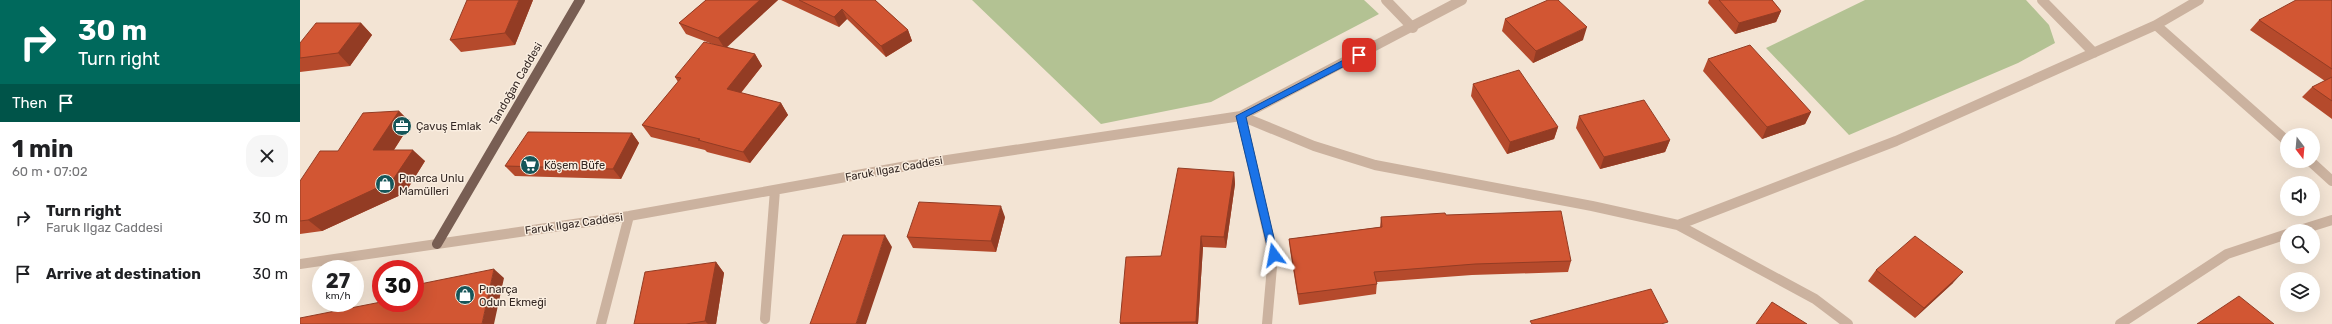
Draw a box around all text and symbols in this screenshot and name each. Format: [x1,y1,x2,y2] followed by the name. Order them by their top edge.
[78,14,147,47] text: 30 m
[12,16,64,68] icon: right
[1342,38,1376,72] pin
[487,40,545,128] street label: Tandoğan Caddesi
[1348,44,1370,66] icon: arrive
[78,48,160,70] text: Turn right
[55,92,77,114] icon: arrive
[12,94,47,112] text: Then
[391,115,413,137] office icon: Çavuş Emlak
[416,120,481,133] place label: Çavuş Emlak
[2280,128,2320,168] north arrow
[2280,128,2320,312] map controls
[12,135,73,163] text: 1 min
[246,135,288,177] button: close
[519,154,541,176] supermarket icon: Köşem Büfe
[844,154,944,184] street label: Faruk Ilgaz Caddesi
[544,159,605,172] place label: Köşem Büfe
[12,164,88,179] text: 60 m · 07:02
[399,172,464,198] place label: Pınarca Unlu Mamülleri
[374,173,396,195] shop icon: Pınarca Unlu Mamülleri
[2280,176,2320,216] button: sound
[46,202,121,220] text: Turn right
[12,207,34,229] icon: right
[252,209,288,227] text: 30 m
[524,211,624,237] street label: Faruk Ilgaz Caddesi
[46,220,163,235] text: Faruk Ilgaz Caddesi
[2280,224,2320,264] button: search
[1253,234,1295,276] position arrow
[372,260,424,312] speed limit sign: 30
[12,263,34,285] icon: arrive
[46,265,201,283] text: Arrive at destination
[252,265,288,283] text: 30 m
[326,269,350,293] text: 27
[2280,272,2320,312] button: layers
[479,283,547,309] place label: Pınarça Odun Ekmeği
[454,284,476,306] shop icon: Pınarça Odun Ekmeği
[326,290,350,302] text: km/h

